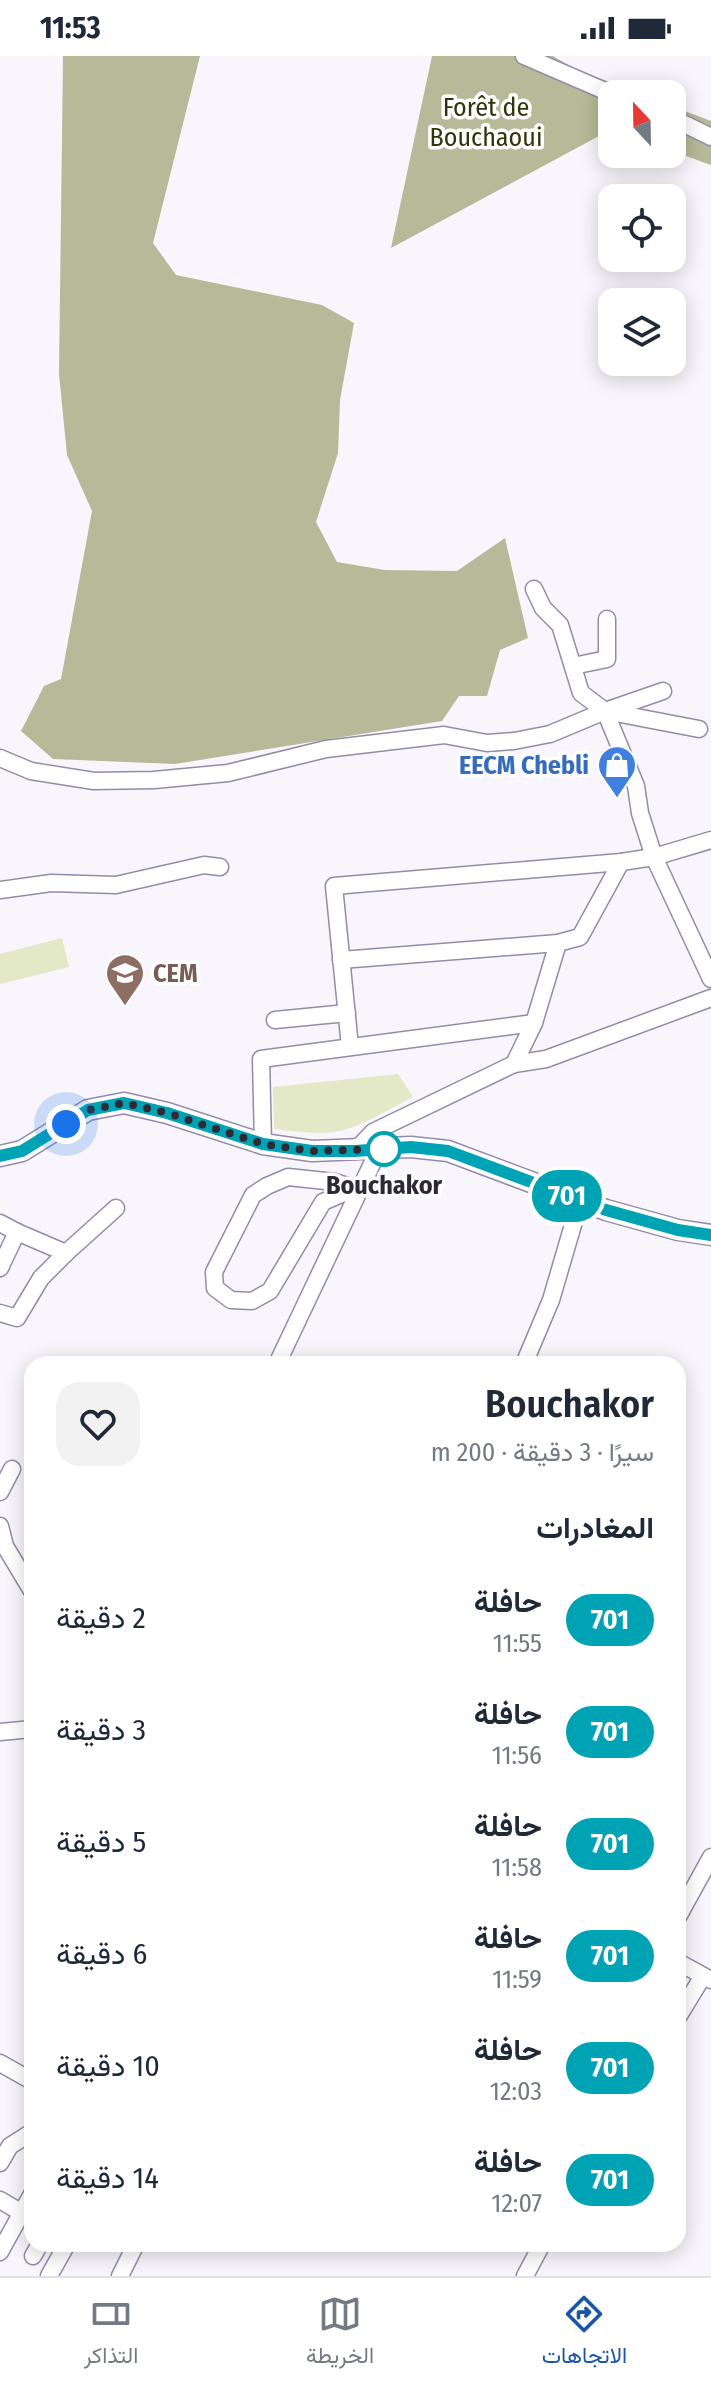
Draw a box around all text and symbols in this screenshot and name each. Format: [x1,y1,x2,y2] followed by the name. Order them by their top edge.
[40,10,101,46] text: 11:53
[598,80,686,168] north arrow
[598,80,686,376] map controls
[430,92,542,153] park label: Forêt de Bouchaoui
[598,184,686,272] button: locate
[598,288,686,376] button: layers
[596,744,638,799] shop icon: EECM Chebli
[459,750,589,781] place label: EECM Chebli
[104,952,146,1007] school or university icon: CEM
[153,958,198,989] place label: CEM
[46,1104,86,1144] your location
[367,1132,401,1166] marker: Bouchakor
[326,1170,443,1201] place label: Bouchakor
[521,1170,613,1222] line badge: 701
[548,1179,586,1212] text: 701
[485,1381,654,1427] text: Bouchakor
[56,1382,140,1466] button: heart
[431,1437,654,1468] text: سيرًا · 3 دقيقة · 200 m
[536,1510,654,1546] text: المغادرات
[474,1584,542,1620] text: حافلة
[56,1600,146,1636] text: 2 دقيقة
[591,1603,629,1636] text: 701
[493,1628,542,1659] text: 11:55
[474,1696,542,1732] text: حافلة
[56,1712,146,1748] text: 3 دقيقة
[591,1715,629,1748] text: 701
[492,1740,542,1771] text: 11:56
[474,1808,542,1844] text: حافلة
[56,1824,146,1860] text: 5 دقيقة
[591,1827,629,1860] text: 701
[492,1852,542,1883] text: 11:58
[474,1920,542,1956] text: حافلة
[56,1936,147,1972] text: 6 دقيقة
[591,1939,629,1972] text: 701
[492,1964,542,1995] text: 11:59
[474,2032,542,2068] text: حافلة
[56,2048,160,2084] text: 10 دقيقة
[591,2051,629,2084] text: 701
[490,2076,542,2107] text: 12:03
[474,2144,542,2180] text: حافلة
[56,2160,159,2196] text: 14 دقيقة
[591,2163,629,2196] text: 701
[491,2188,542,2219] text: 12:07
[84,2292,138,2375] tab: التذاكر
[306,2292,374,2375] tab: الخريطة
[542,2292,627,2375] tab: الاتجاهات

